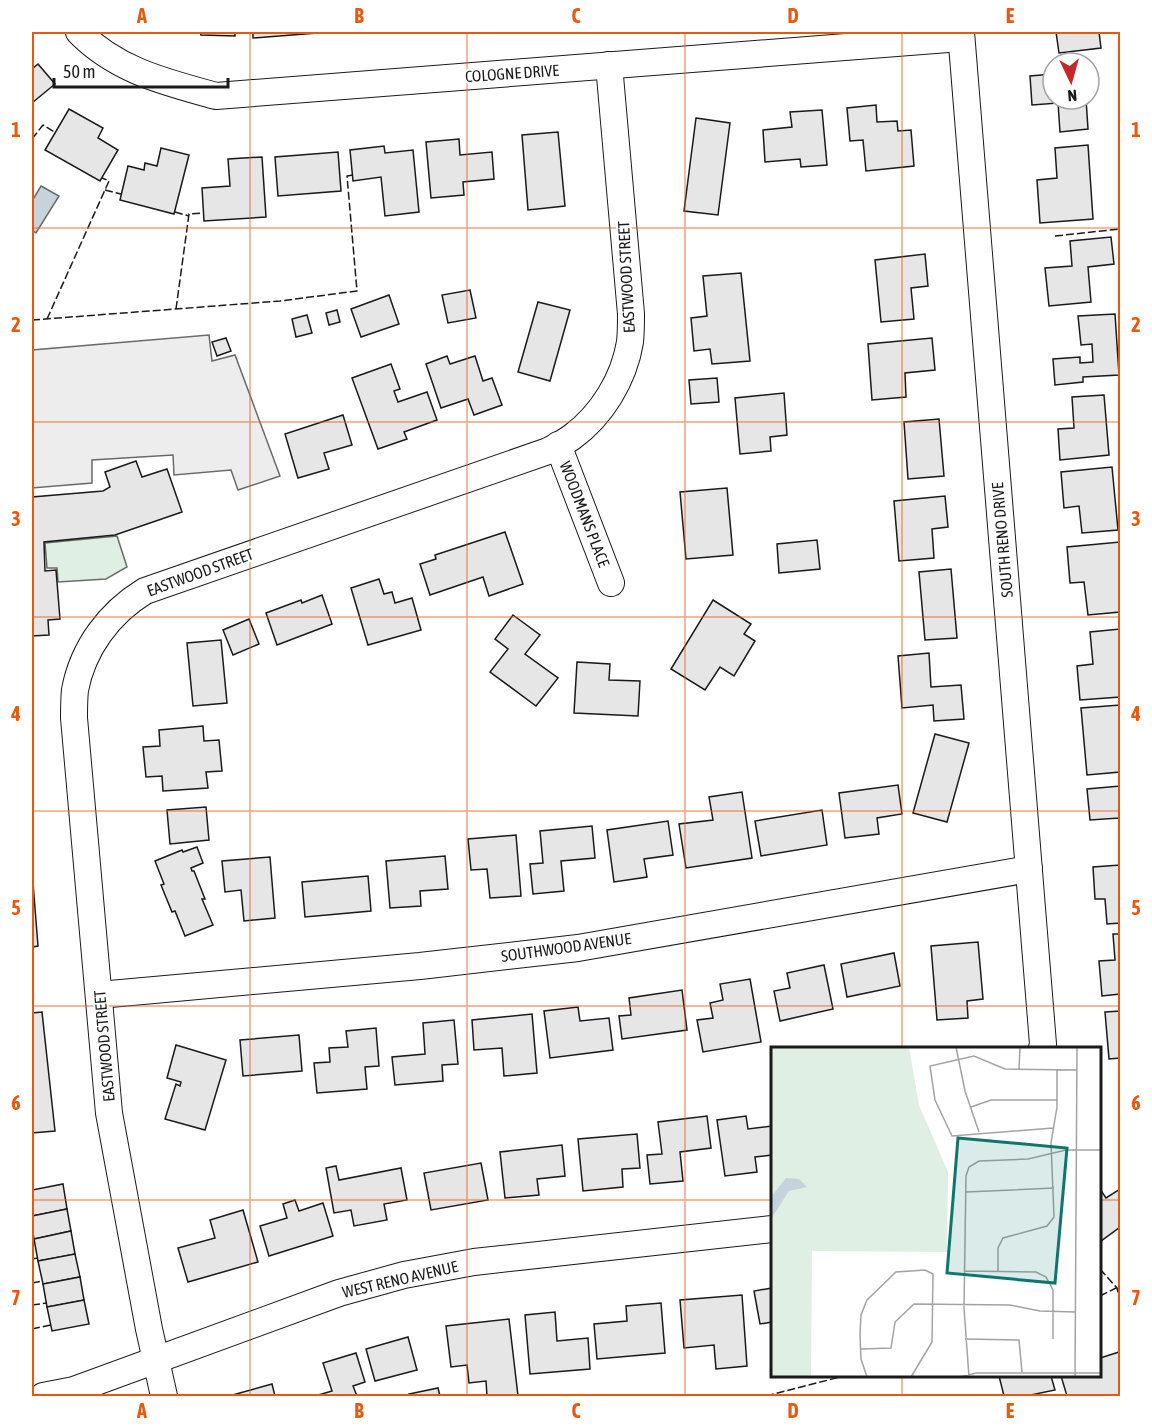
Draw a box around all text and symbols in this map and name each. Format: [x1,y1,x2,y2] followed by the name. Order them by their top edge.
[136,4,147,27] text: A
[354,4,364,27] text: B
[572,4,581,27] text: C
[787,4,799,27] text: D
[1006,4,1015,27] text: E
[54,51,228,89] scale bar
[1041,51,1101,111] north arrow
[63,61,95,82] text: 50 m
[464,61,560,85] street label: COLOGNE DRIVE
[1067,87,1078,105] text: N
[11,118,21,141] text: 1
[1131,118,1141,141] text: 1
[614,221,638,333] street label: EASTWOOD STREET
[11,313,21,336] text: 2
[1131,313,1141,336] text: 2
[557,459,614,570] street label: WOODMANS PLACE
[988,482,1016,598] street label: SOUTH RENO DRIVE
[11,507,21,530] text: 3
[1131,507,1141,530] text: 3
[144,544,256,600] street label: EASTWOOD STREET
[10,702,21,725] text: 4
[1130,702,1141,725] text: 4
[11,896,21,919] text: 5
[1131,896,1141,919] text: 5
[500,929,632,965] street label: SOUTHWOOD AVENUE
[90,989,118,1103] street label: EASTWOOD STREET
[771,1047,1101,1377] inset map
[11,1091,21,1114] text: 6
[1131,1091,1141,1114] text: 6
[340,1257,460,1301] street label: WEST RENO AVENUE
[11,1286,21,1309] text: 7
[1131,1286,1141,1309] text: 7
[136,1399,147,1422] text: A
[354,1399,364,1422] text: B
[572,1399,581,1422] text: C
[787,1399,799,1422] text: D
[1006,1399,1015,1422] text: E

